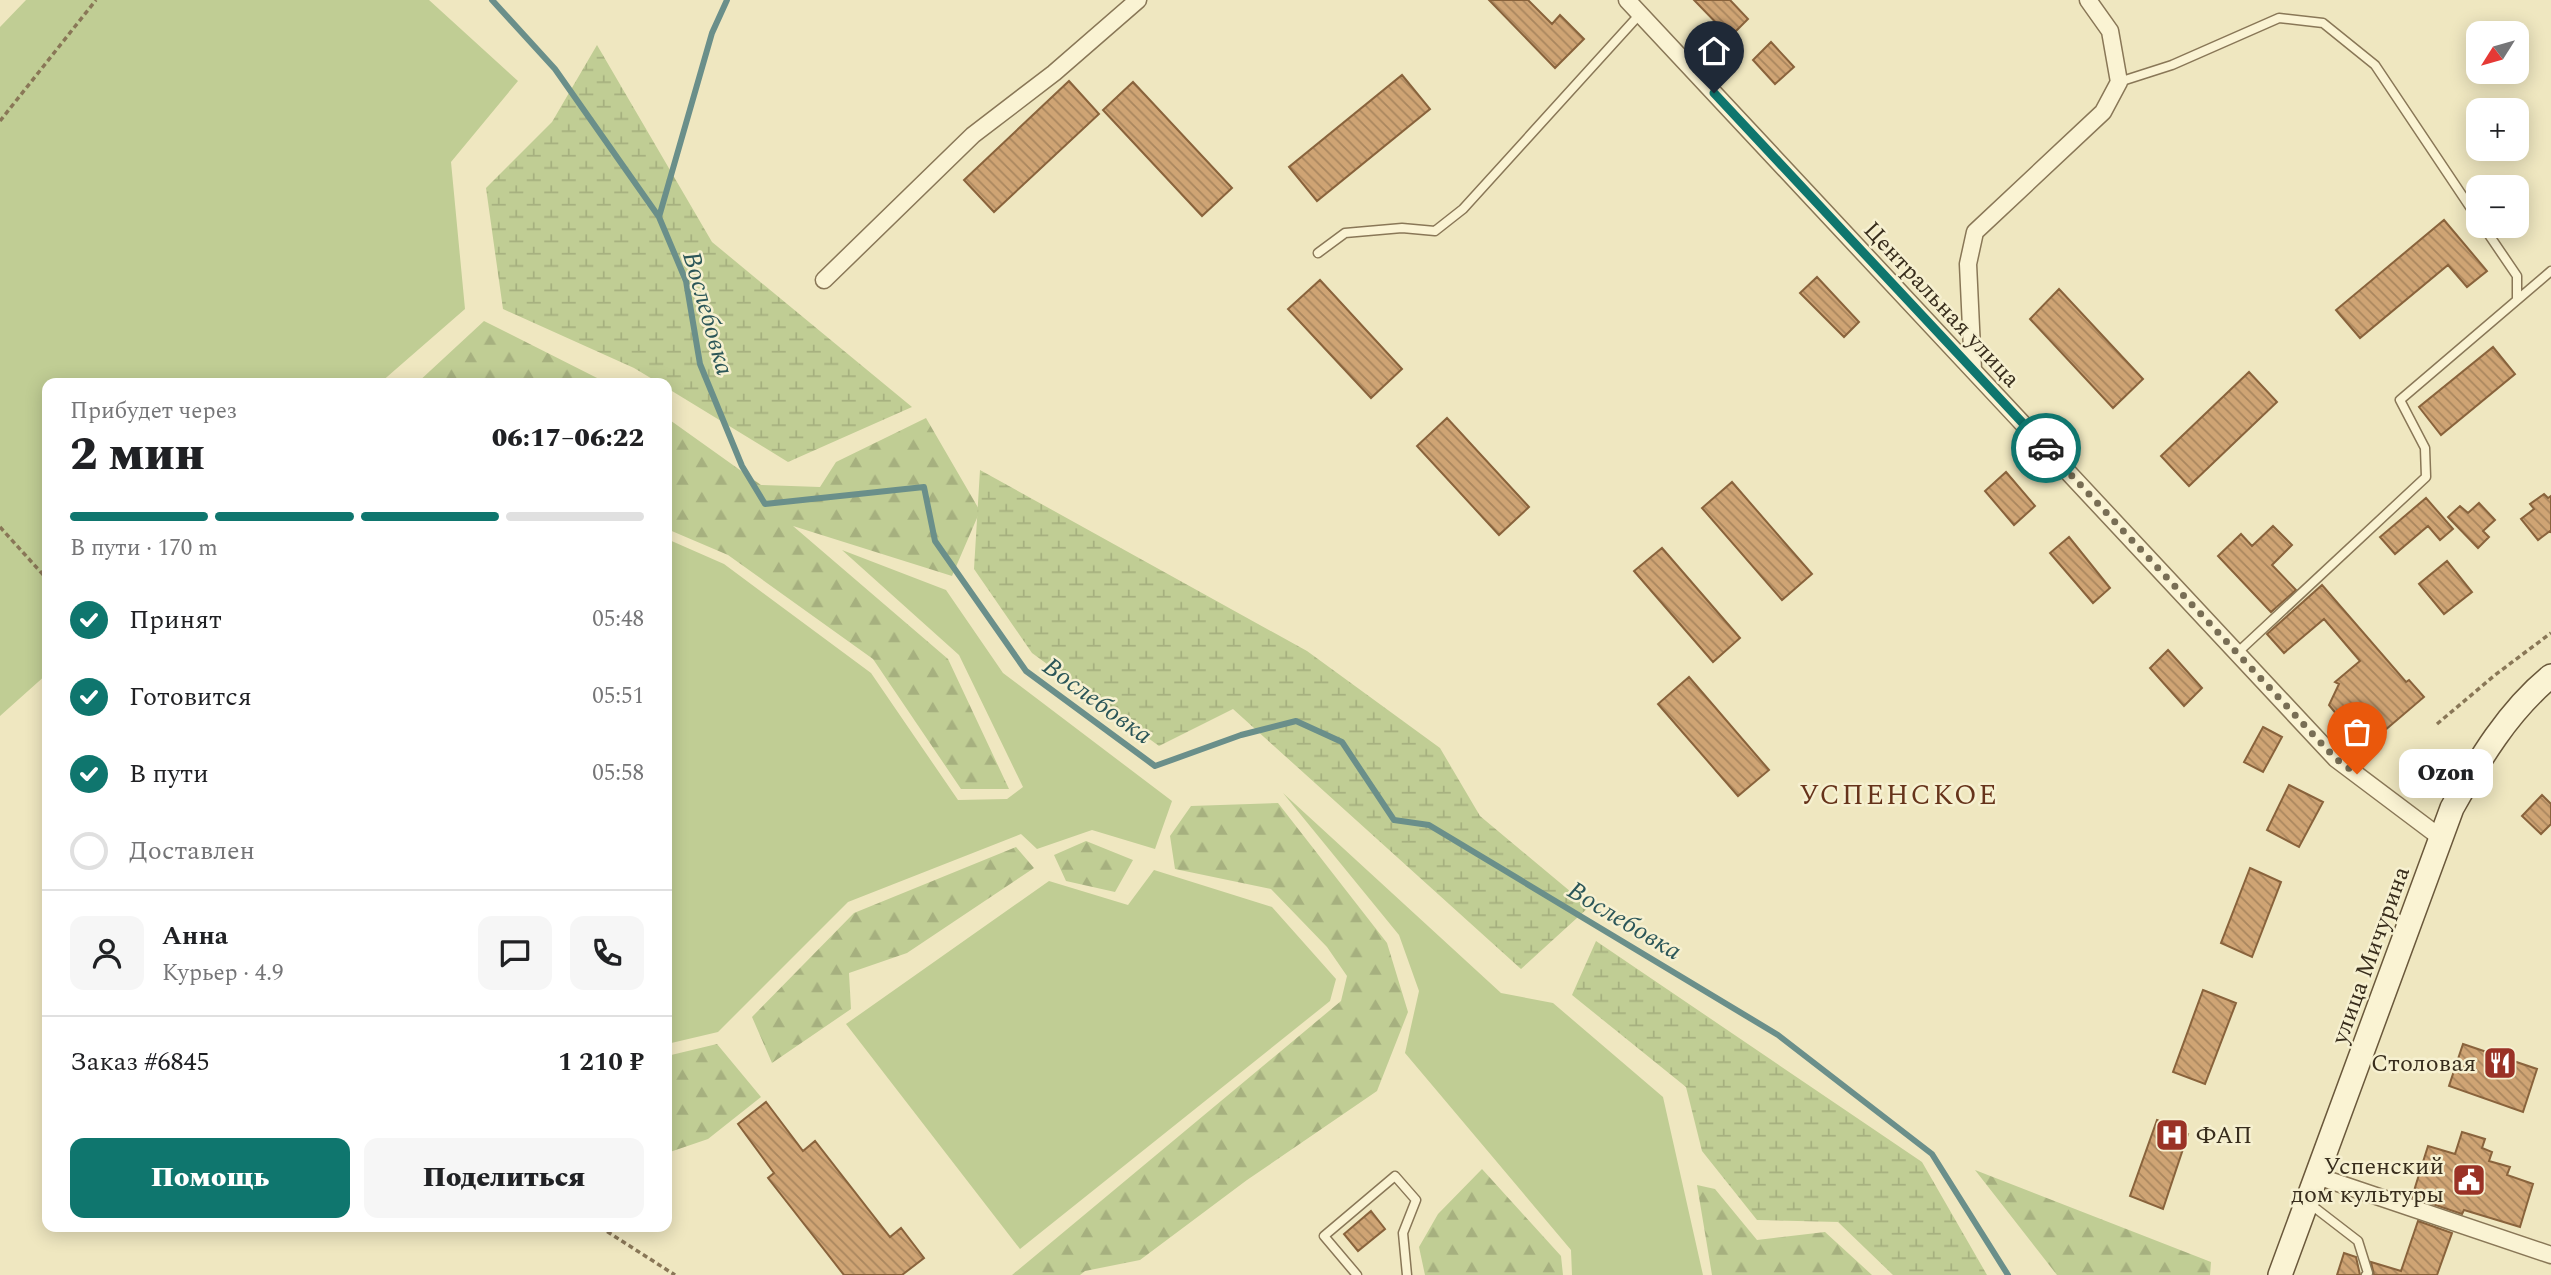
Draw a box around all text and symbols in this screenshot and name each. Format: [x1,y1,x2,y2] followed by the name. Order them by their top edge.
[1684,21,1744,93] pin
[2466,21,2529,84] north arrow
[2466,21,2529,238] map controls
[1695,32,1733,70] icon: home
[2466,98,2529,161] button: +
[2466,175,2529,238] button: −
[1854,213,2028,396] street label: Центральная улица
[671,246,745,380] water label: Вослебовка
[70,394,237,429] text: Прибудет через
[2011,413,2081,483] courier
[492,418,644,458] text: 06:17–06:22
[70,420,205,490] text: 2 мин
[2027,429,2065,467] icon: car
[70,531,218,566] text: В пути · 170 m
[129,600,222,640] text: Принят
[70,601,108,639] icon: check
[592,602,644,637] text: 05:48
[1034,647,1161,754] water label: Вослебовка
[129,677,252,717] text: Готовится
[70,678,108,716] icon: check
[592,679,644,714] text: 05:51
[2327,702,2387,774] pin
[2338,713,2376,751] icon: bag
[2399,750,2494,798] callout: Ozon
[129,754,209,794] text: В пути
[70,755,108,793] icon: check
[592,756,644,791] text: 05:58
[2417,756,2475,791] text: Ozon
[1799,774,1999,817] district label: УСПЕНСКОЕ
[129,831,255,871] text: Доставлен
[2322,861,2420,1050] street label: улица Мичурина
[1560,871,1689,971] water label: Вослебовка
[70,916,144,990] button: person
[162,916,228,956] text: Анна
[478,916,552,990] button: chat
[570,916,644,990] button: phone
[162,956,284,991] text: Курьер · 4.9
[70,1042,209,1082] text: Заказ #6845
[558,1042,644,1082] text: 1 210 ₽
[2481,1044,2519,1082] restaurant icon: Столовая
[2371,1046,2476,1082] place label: Столовая
[2153,1116,2191,1154] hospital icon: ФАП
[2196,1118,2252,1154] place label: ФАП
[70,1138,350,1218] button: Помощь
[364,1138,644,1218] button: Поделиться
[2291,1149,2444,1213] place label: Успенский дом культуры
[2450,1161,2488,1199] public building icon: Успенский дом культуры

